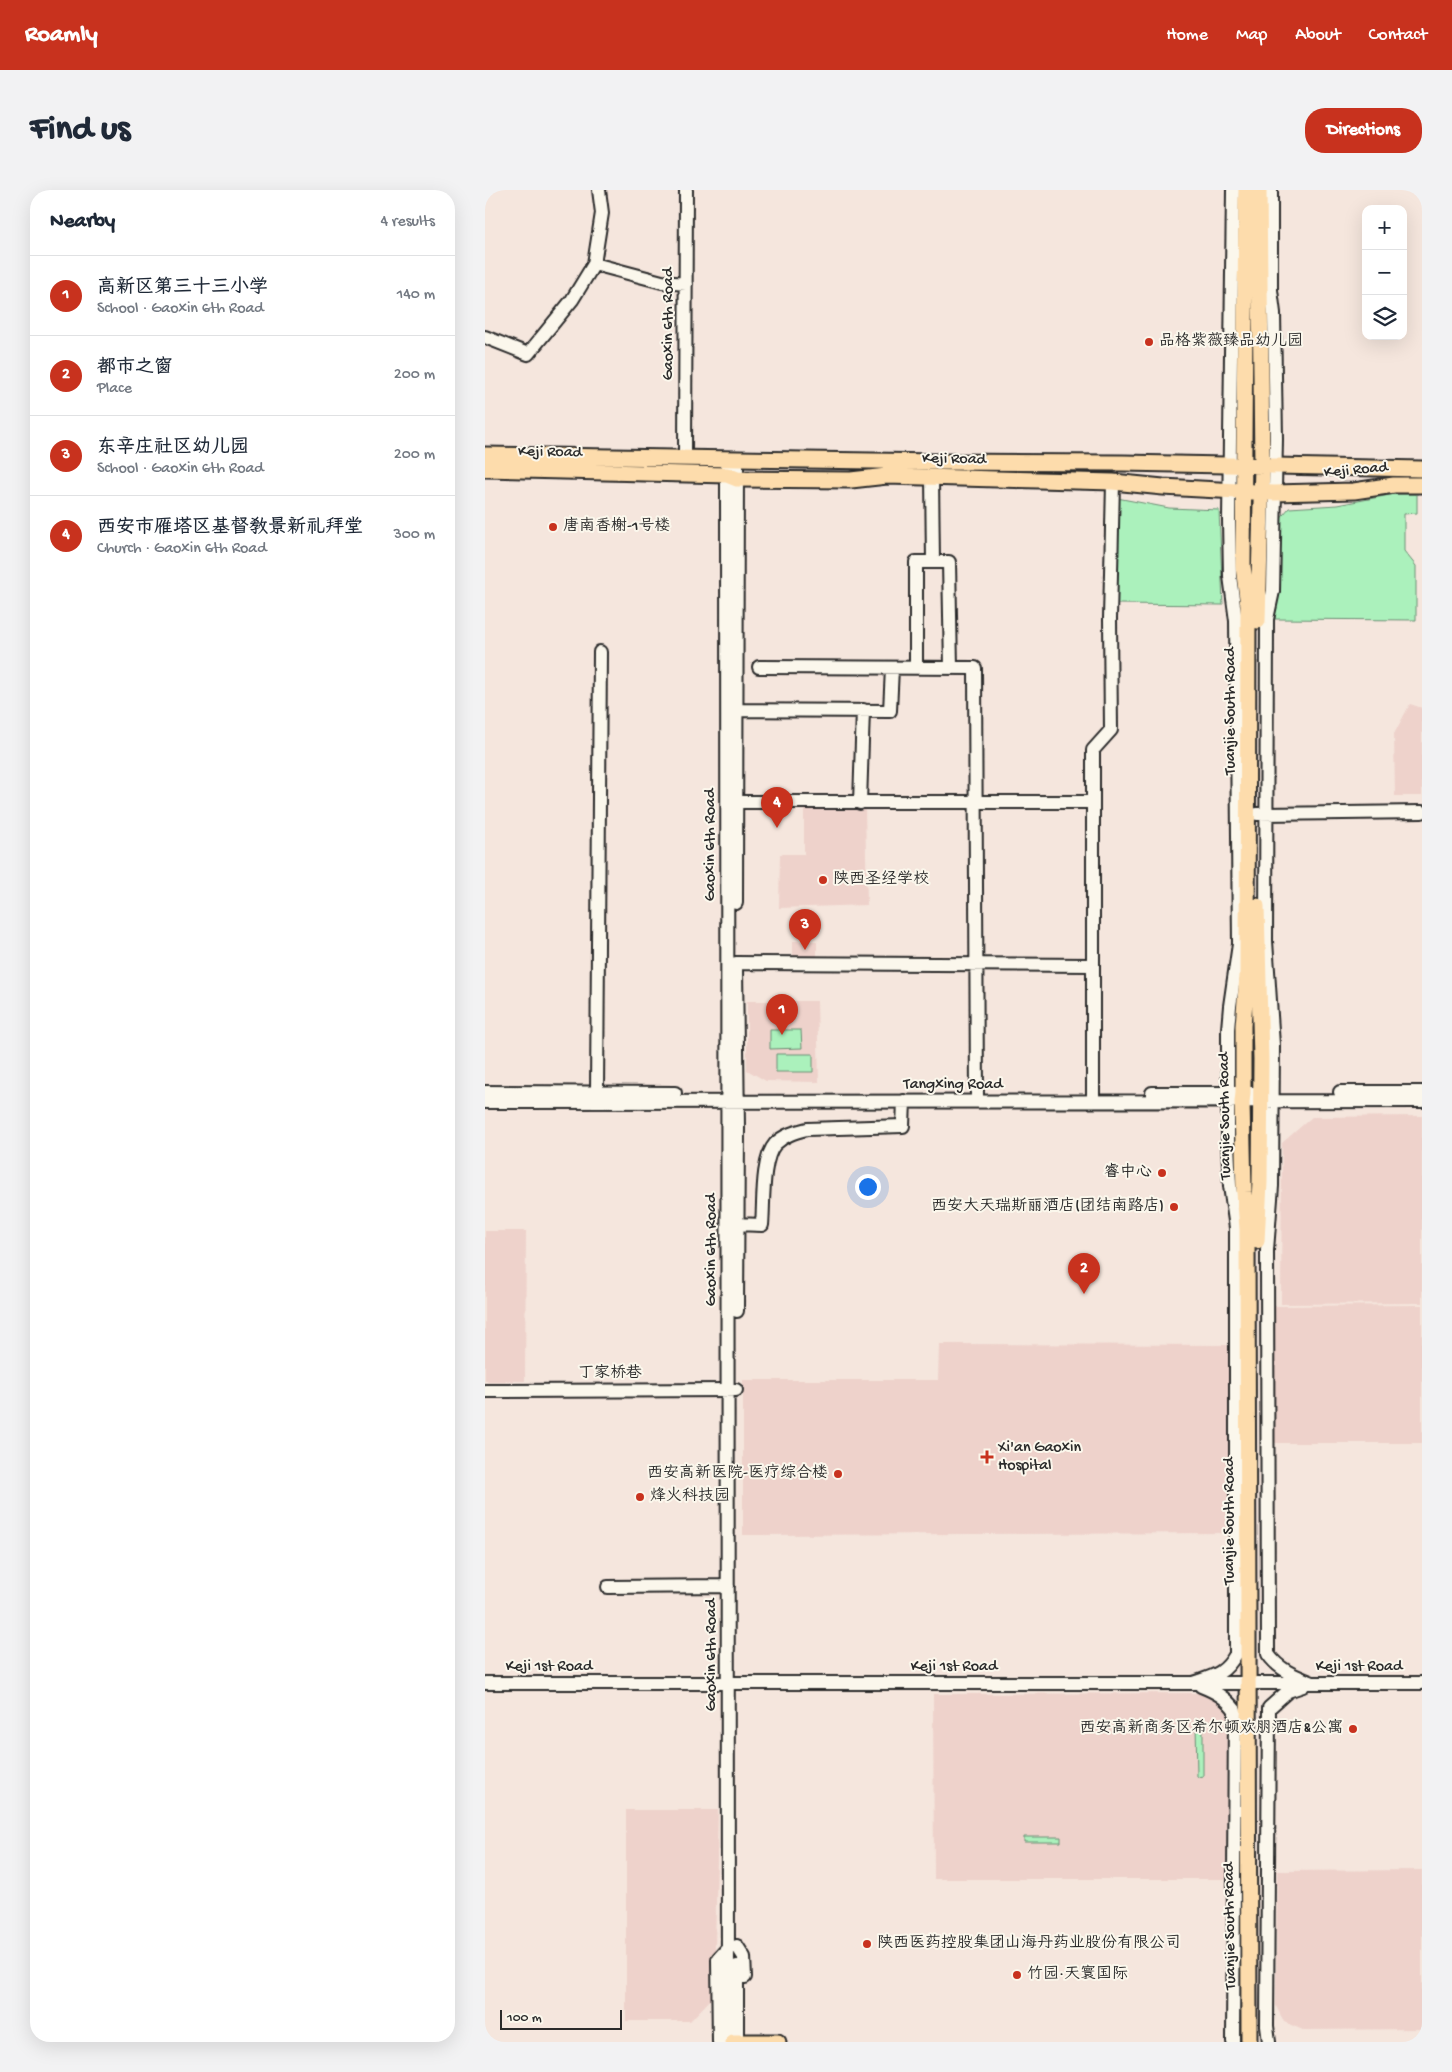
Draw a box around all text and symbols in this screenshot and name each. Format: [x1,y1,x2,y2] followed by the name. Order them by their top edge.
[25,21,98,50] text: Roamly
[1166,25,1208,46] text: Home
[1236,25,1267,46] text: Map
[1295,25,1341,46] text: About
[1369,25,1427,46] text: Contact
[1305,108,1422,153] button: Directions
[30,110,130,151] text: Find us
[1362,205,1407,340] map controls
[1362,205,1407,250] button: +
[50,210,115,235] text: Nearby
[380,213,435,232] text: 4 results
[1362,250,1407,295] button: −
[660,266,679,380] street label: Gaoxin 6th Road
[97,277,268,300] text: 高新区第三十三小学
[63,286,69,305] text: 1
[397,286,435,305] text: 140 m
[1362,295,1407,340] button: layers
[97,300,264,319] text: School · Gaoxin 6th Road
[1159,331,1303,352] place label: 品格紫薇臻品幼儿园
[1143,336,1155,348] marker: 品格紫薇臻品幼儿园
[97,357,173,380] text: 都市之窗
[62,366,70,385] text: 2
[394,366,435,385] text: 200 m
[97,380,132,399] text: Place
[97,437,249,460] text: 东辛庄社区幼儿园
[518,443,584,463] street label: Keji Road
[62,446,70,465] text: 3
[394,446,435,465] text: 200 m
[922,450,988,470] street label: Keji Road
[1323,459,1390,483] street label: Keji Road
[97,460,264,479] text: School · Gaoxin 6th Road
[563,516,671,537] place label: 唐南香榭-1号楼
[97,517,363,540] text: 西安市雁塔区基督教景新礼拜堂
[547,521,559,533] marker: 唐南香榭-1号楼
[62,526,70,545] text: 4
[393,526,435,545] text: 300 m
[97,540,267,559] text: Church · Gaoxin 6th Road
[1222,646,1241,776] street label: Tuanjie South Road
[702,787,721,901] street label: Gaoxin 6th Road
[761,787,793,828] pin: 4
[833,870,929,890] place label: 陕西圣经学校
[817,874,829,886] marker: 陕西圣经学校
[789,909,821,950] pin: 3
[766,994,798,1035] pin: 1
[1215,1051,1237,1181] street label: Tuanjie South Road
[902,1076,1004,1095] street label: Tangxing Road
[1104,1162,1152,1183] place label: 睿中心
[1156,1167,1168,1179] marker: 睿中心
[855,1174,881,1200] your location
[703,1192,722,1306] street label: Gaoxin 6th Road
[931,1196,1164,1217] place label: 西安大天瑞斯丽酒店(团结南路店)
[1168,1201,1180,1213] marker: 西安大天瑞斯丽酒店(团结南路店)
[1068,1253,1100,1294] pin: 2
[578,1363,642,1384] street label: 丁家桥巷
[997,1439,1081,1476] place label: Xi'an Gaoxin Hospital
[980,1450,994,1464] marker: Xi'an Gaoxin Hospital
[1221,1456,1240,1586] street label: Tuanjie South Road
[647,1463,828,1484] place label: 西安高新医院-医疗综合楼
[832,1468,844,1480] marker: 西安高新医院-医疗综合楼
[650,1486,730,1507] place label: 烽火科技园
[634,1491,646,1503] marker: 烽火科技园
[703,1597,722,1711] street label: Gaoxin 6th Road
[506,1658,594,1677] street label: Keji 1st Road
[911,1658,999,1677] street label: Keji 1st Road
[1316,1658,1404,1677] street label: Keji 1st Road
[1080,1718,1343,1739] place label: 西安高新商务区希尔顿欢朋酒店&公寓
[1347,1723,1359,1735] marker: 西安高新商务区希尔顿欢朋酒店&公寓
[1220,1861,1242,1991] street label: Tuanjie South Road
[877,1933,1181,1954] place label: 陕西医药控股集团山海丹药业股份有限公司
[861,1938,873,1950] marker: 陕西医药控股集团山海丹药业股份有限公司
[1027,1964,1128,1985] place label: 竹园·天寰国际
[1011,1969,1023,1981] marker: 竹园·天寰国际
[500,2007,623,2030] scale bar
[507,2010,542,2027] text: 100 m

